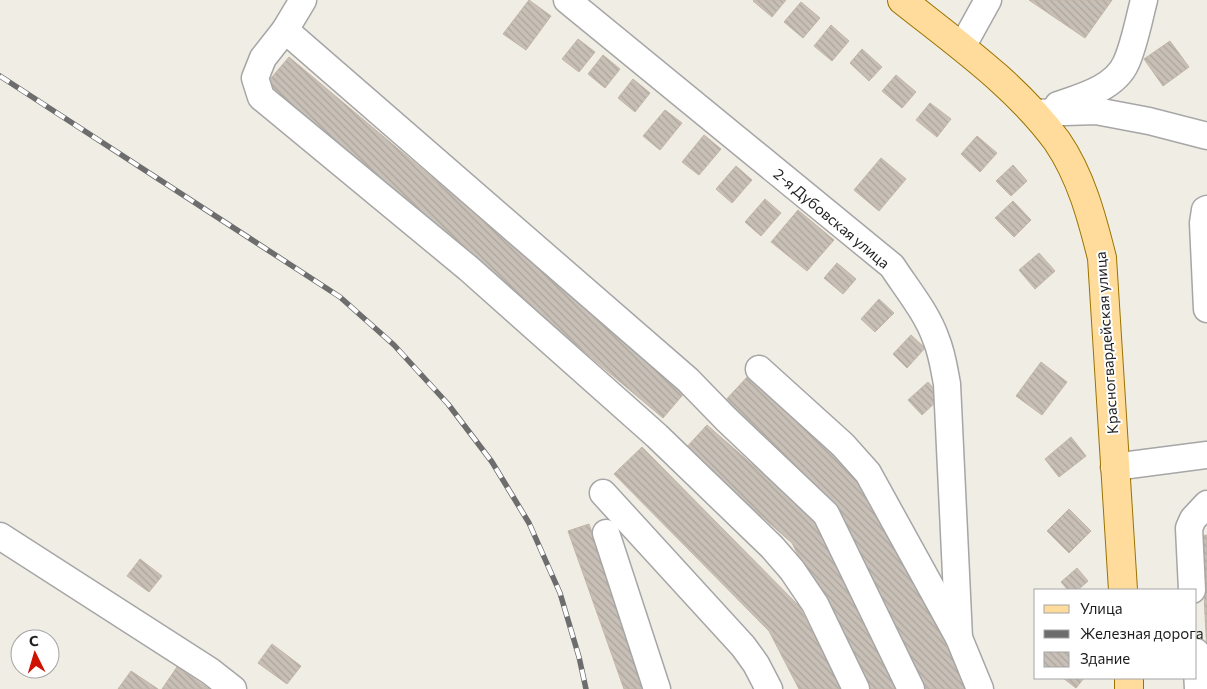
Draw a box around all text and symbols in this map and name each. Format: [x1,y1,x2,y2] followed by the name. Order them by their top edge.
[770,164,894,272] street label: 2-я Дубовская улица
[1091,251,1121,435] street label: Красногвардейская улица
[1034,589,1197,679] legend
[1080,599,1122,617] text: Улица
[1080,624,1204,642] text: Железная дорога
[10,629,60,679] north arrow
[28,632,39,649] text: С
[1080,649,1130,667] text: Здание

